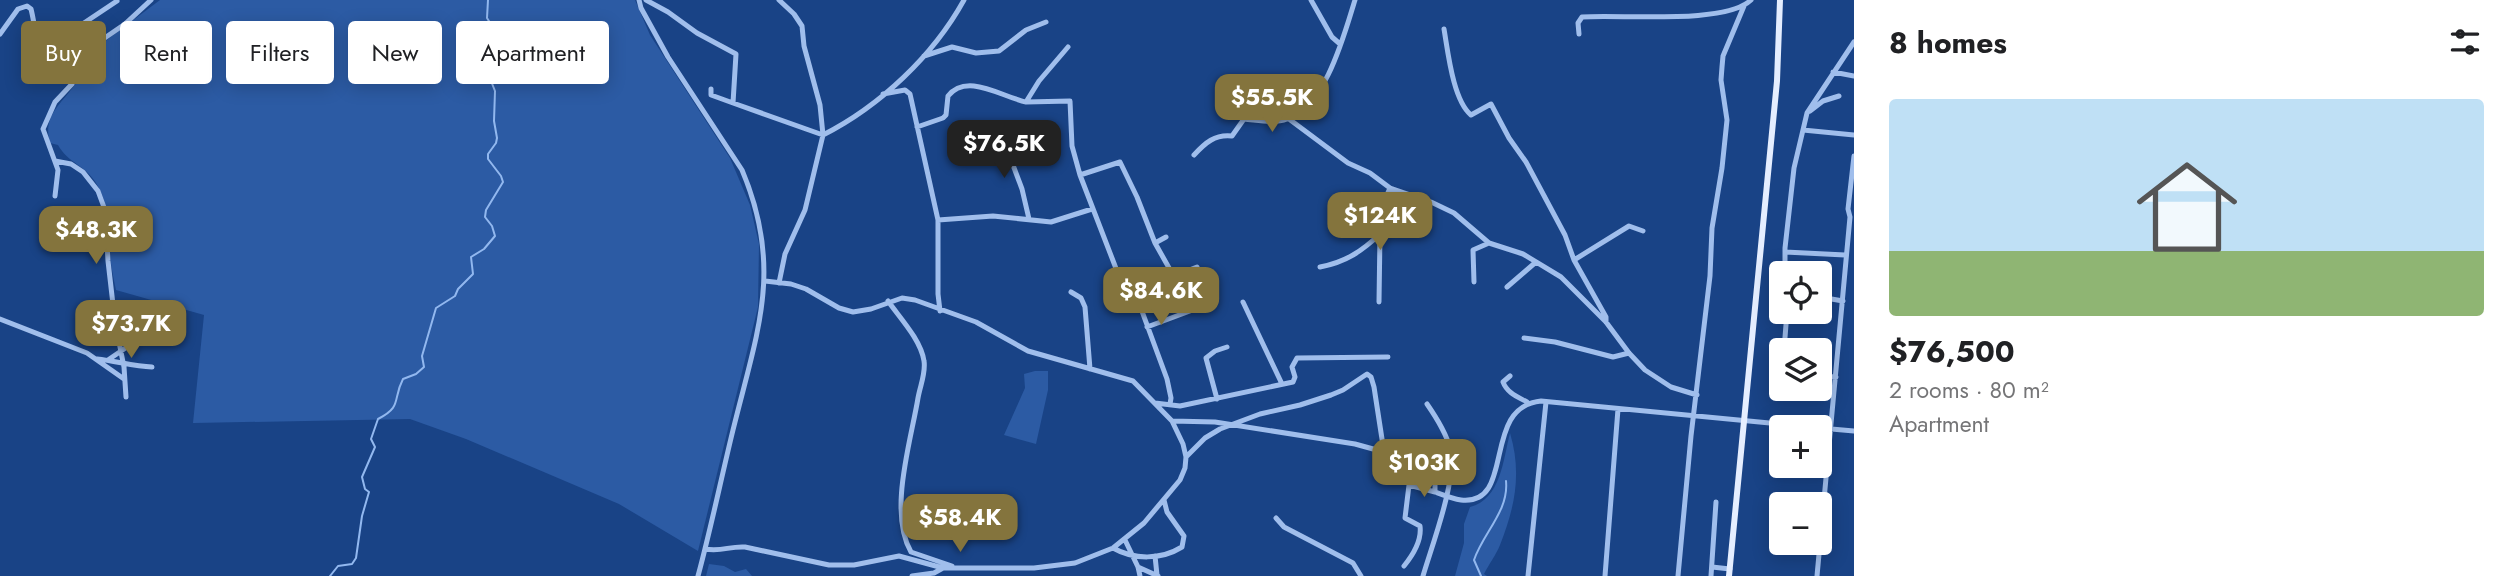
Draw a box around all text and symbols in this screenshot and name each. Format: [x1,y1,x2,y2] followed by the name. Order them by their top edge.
[21,21,106,84] chip: Buy
[120,21,212,84] chip: Rent
[226,21,334,84] chip: Filters
[348,21,442,84] chip: New
[456,21,609,84] chip: Apartment
[1889,21,2007,64] text: 8 homes
[2446,23,2484,61] icon: filters
[1215,74,1329,134] pin: $55.5K
[1231,80,1313,114] text: $55.5K
[947,120,1061,180] pin: $76.5K
[963,126,1045,160] text: $76.5K
[2124,144,2250,270] icon: home
[1331,192,1429,252] pin: $124K
[1343,198,1417,232] text: $124K
[39,206,153,266] pin: $48.3K
[55,212,137,246] text: $48.3K
[1769,261,1832,555] map controls
[1769,261,1832,324] button: locate
[1104,268,1218,327] pin: $84.6K
[1119,273,1203,307] text: $84.6K
[74,300,188,360] pin: $73.7K
[91,306,171,340] text: $73.7K
[1889,330,2015,373] text: $76,500
[1769,338,1832,401] button: layers
[1889,373,2049,407] text: 2 rooms · 80 m²
[1889,407,1989,441] text: Apartment
[1769,415,1832,478] button: +
[1375,440,1473,499] pin: $103K
[1388,445,1460,479] text: $103K
[1769,492,1832,555] button: −
[903,494,1017,554] pin: $58.4K
[919,500,1001,534] text: $58.4K

